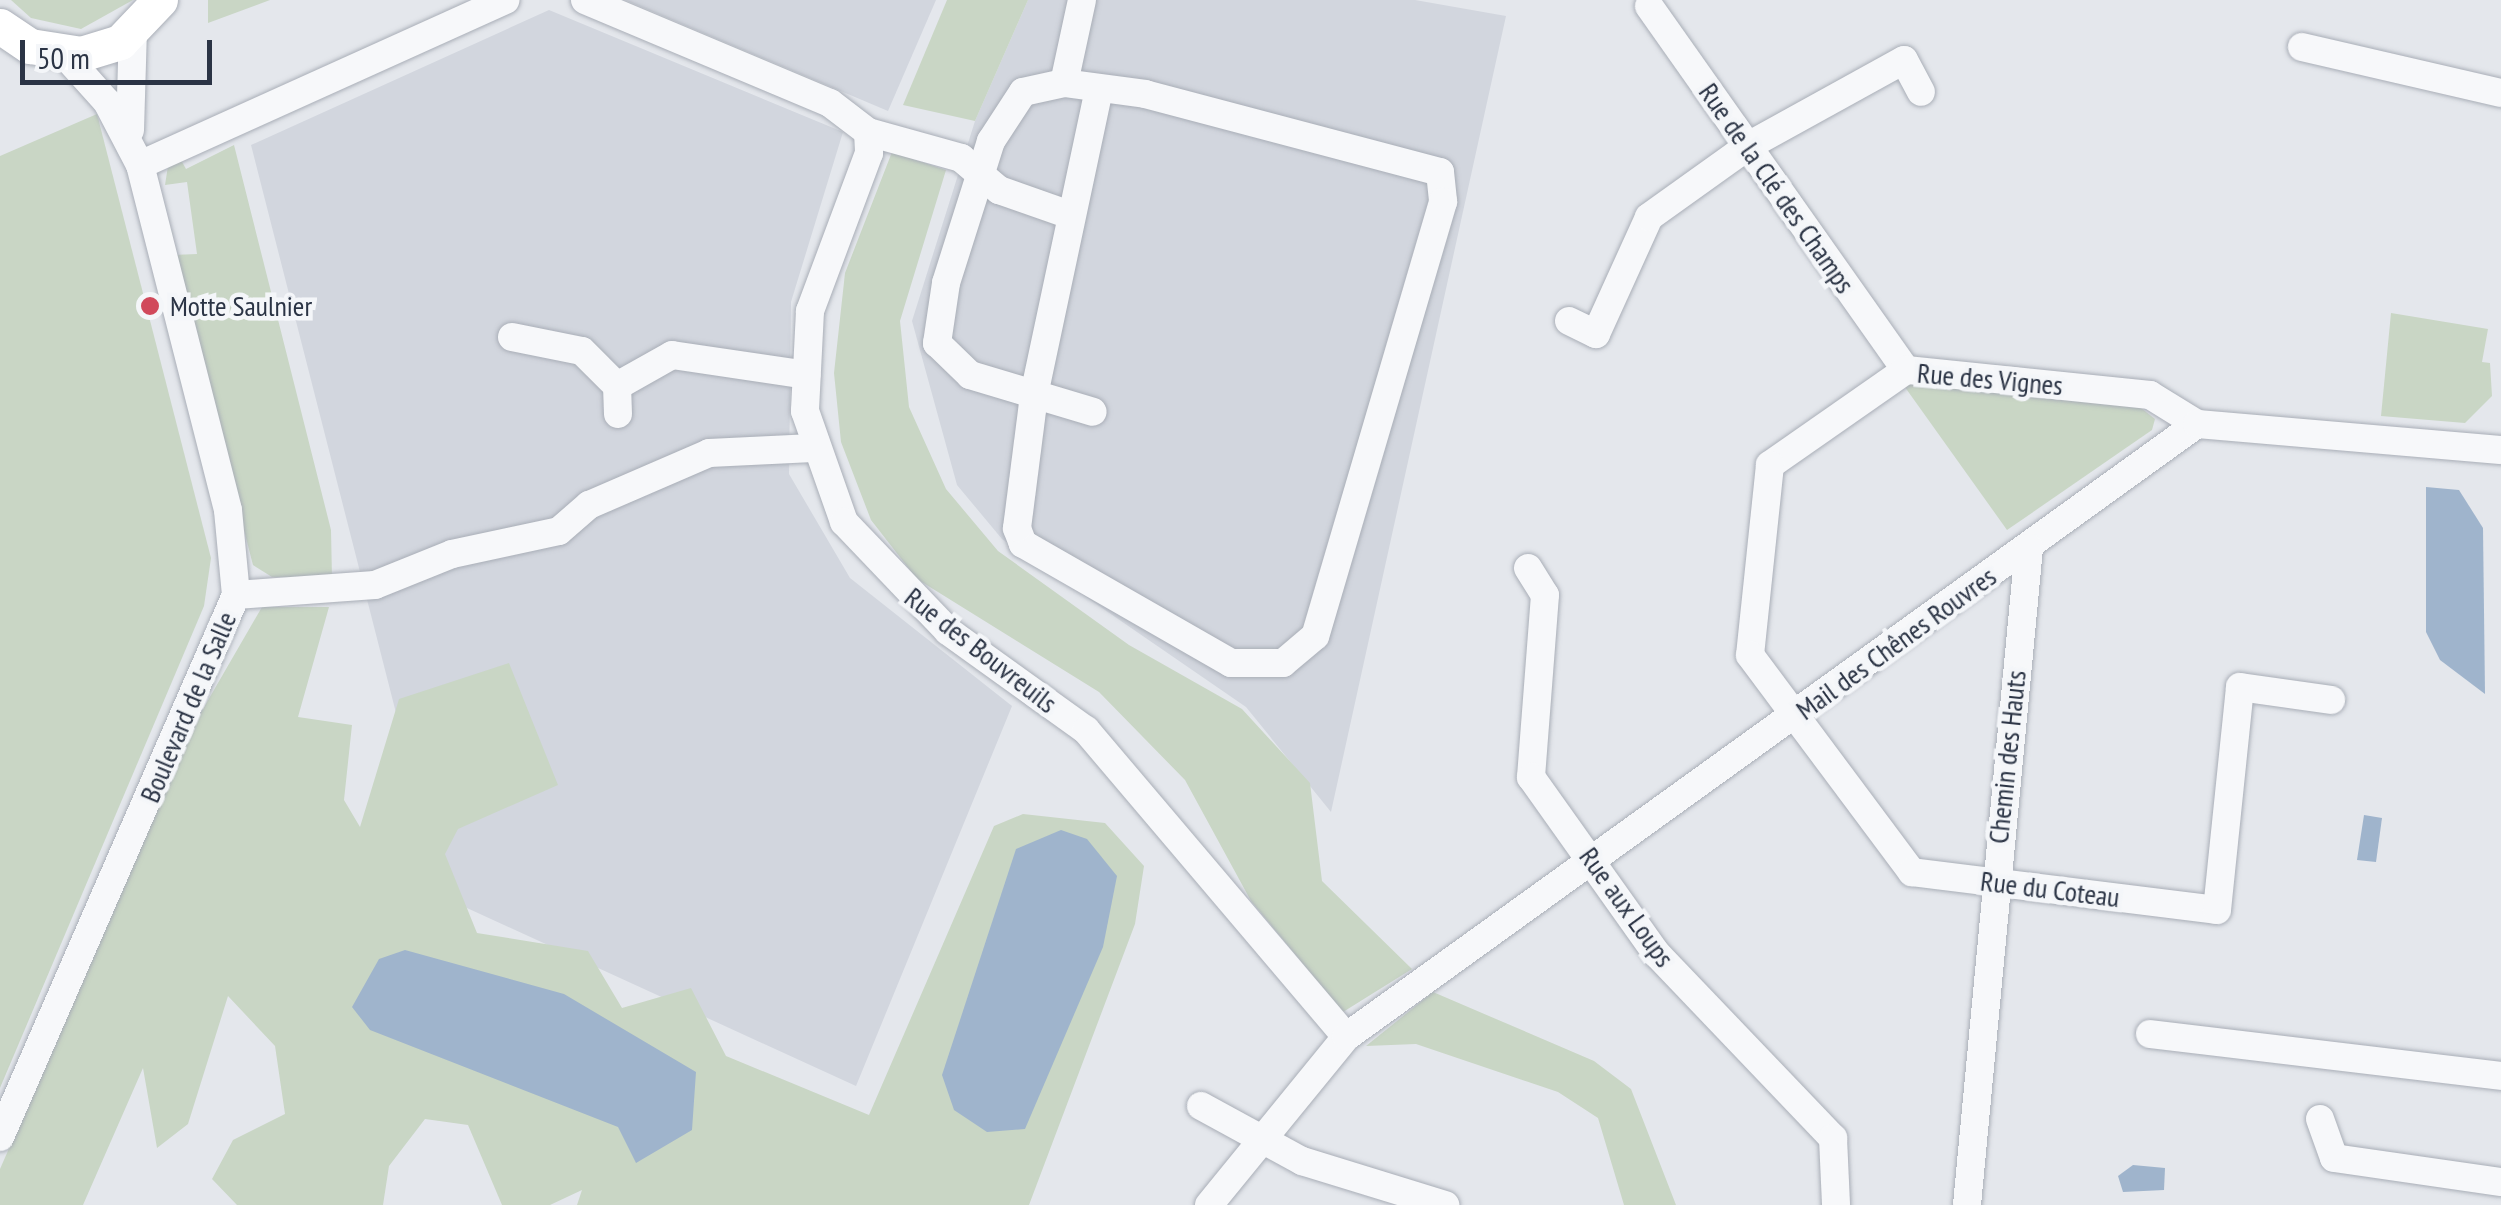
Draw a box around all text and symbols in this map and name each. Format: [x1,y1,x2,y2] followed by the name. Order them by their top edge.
[25,20,218,82] scale bar
[37,38,90,77] text: 50 m
[1692,77,1862,299] street label: Rue de la Clé des Champs
[170,289,312,323] place label: Motte Saulnier
[139,295,161,317] marker: Motte Saulnier
[1915,356,2065,402] street label: Rue des Vignes
[1790,559,2002,727] street label: Mail des Chênes Rouvres
[898,580,1064,720] street label: Rue des Bouvreuils
[133,607,243,807] street label: Boulevard de la Salle
[1981,669,2033,845] street label: Chemin des Hauts
[1572,840,1682,974] street label: Rue aux Loups
[1979,864,2121,914] street label: Rue du Coteau

